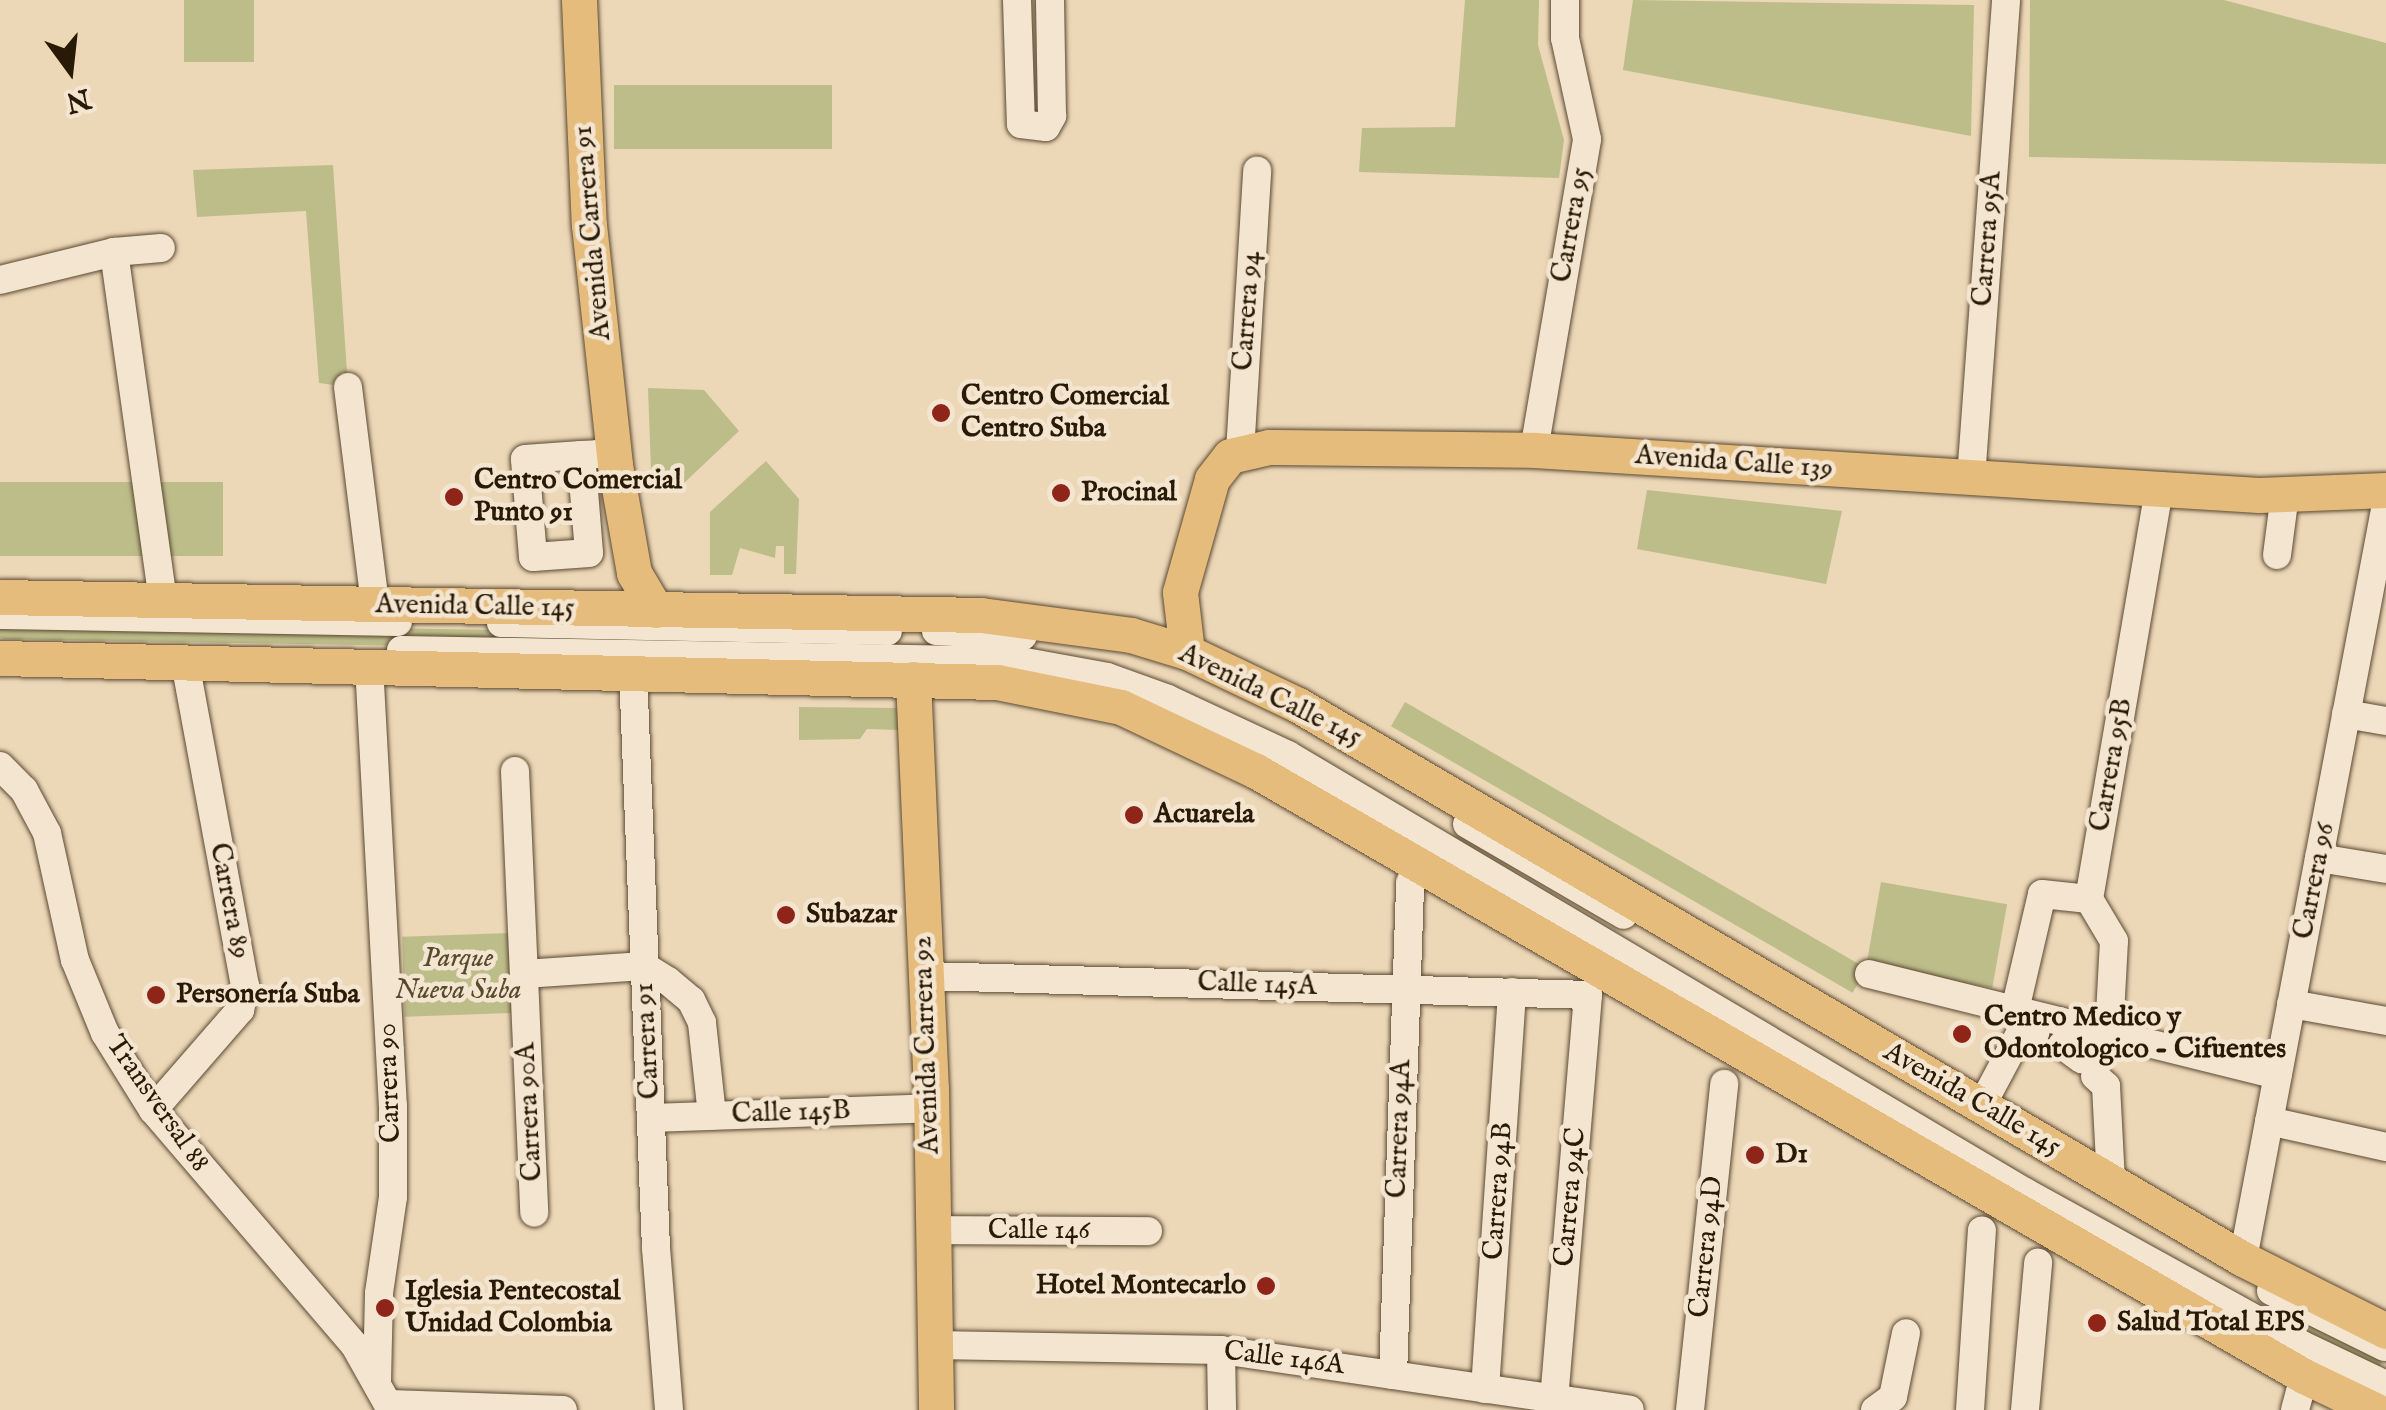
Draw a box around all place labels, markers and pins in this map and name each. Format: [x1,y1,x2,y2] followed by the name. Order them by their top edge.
[961,380,1169,446] place label: Centro Comercial Centro Suba
[930,402,952,424] marker: Centro Comercial Centro Suba
[474,464,682,530] place label: Centro Comercial Punto 91
[1081,476,1177,510] place label: Procinal
[1050,482,1072,504] marker: Procinal
[443,486,465,508] marker: Centro Comercial Punto 91
[1154,798,1254,832] place label: Acuarela
[1123,804,1145,826] marker: Acuarela
[806,898,897,932] place label: Subazar
[775,904,797,926] marker: Subazar
[176,978,359,1012] place label: Personería Suba
[145,984,167,1006] marker: Personería Suba
[1984,1001,2286,1067] place label: Centro Medico y Odontologico - Cifuentes
[1949,1021,1975,1047] marker: Centro Medico y Odontologico - Cifuentes
[1775,1138,1808,1172] place label: D1
[1744,1144,1766,1166] marker: D1
[1036,1269,1246,1303] place label: Hotel Montecarlo
[405,1275,620,1341] place label: Iglesia Pentecostal Unidad Colombia
[1255,1275,1277,1297] marker: Hotel Montecarlo
[374,1297,396,1319] marker: Iglesia Pentecostal Unidad Colombia
[2117,1306,2305,1340] place label: Salud Total EPS
[2086,1312,2108,1334] marker: Salud Total EPS

